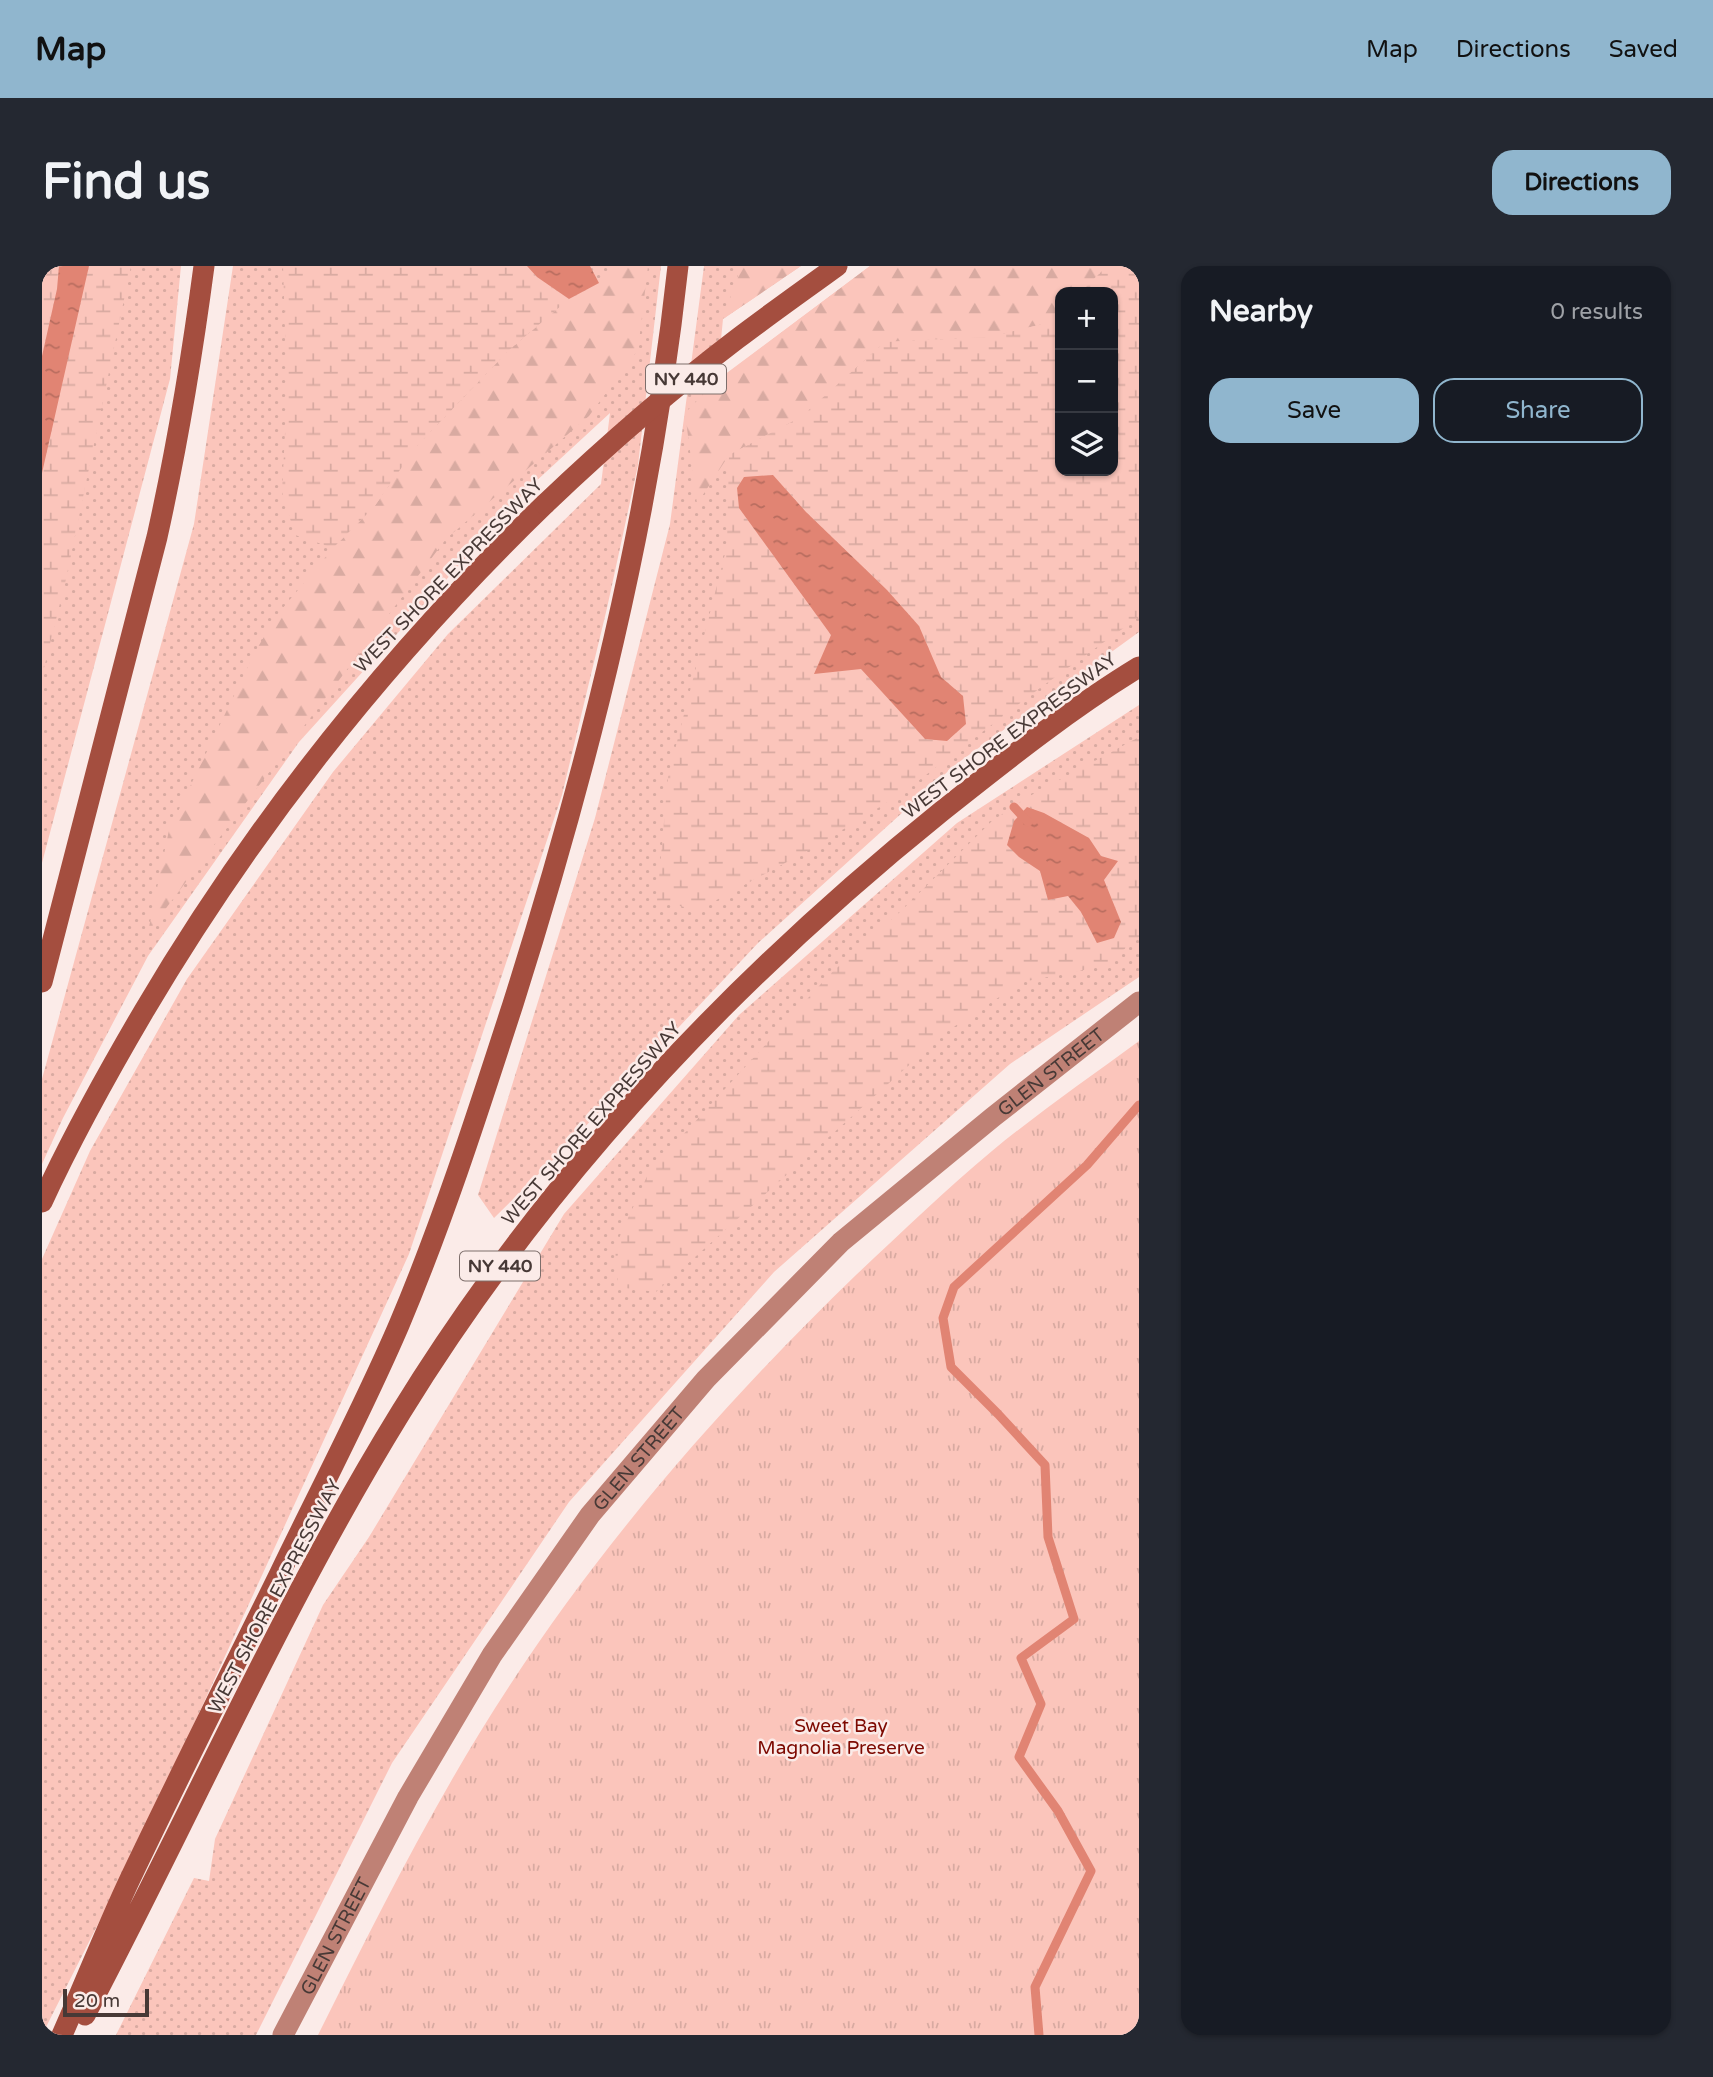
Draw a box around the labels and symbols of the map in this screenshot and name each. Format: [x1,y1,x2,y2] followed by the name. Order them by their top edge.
[646,364,726,394] road number: NY 440
[350,474,548,678] street label: WEST SHORE EXPRESSWAY
[898,648,1121,823] street label: WEST SHORE EXPRESSWAY
[498,1018,686,1230] street label: WEST SHORE EXPRESSWAY
[994,1023,1109,1121] street label: GLEN STREET
[460,1252,540,1281] road number: NY 440
[589,1402,690,1516] street label: GLEN STREET
[204,1476,346,1717] street label: WEST SHORE EXPRESSWAY
[757,1715,925,1759] park label: Sweet Bay Magnolia Preserve
[296,1873,376,1999] street label: GLEN STREET
[63,1986,149,2018] scale bar

